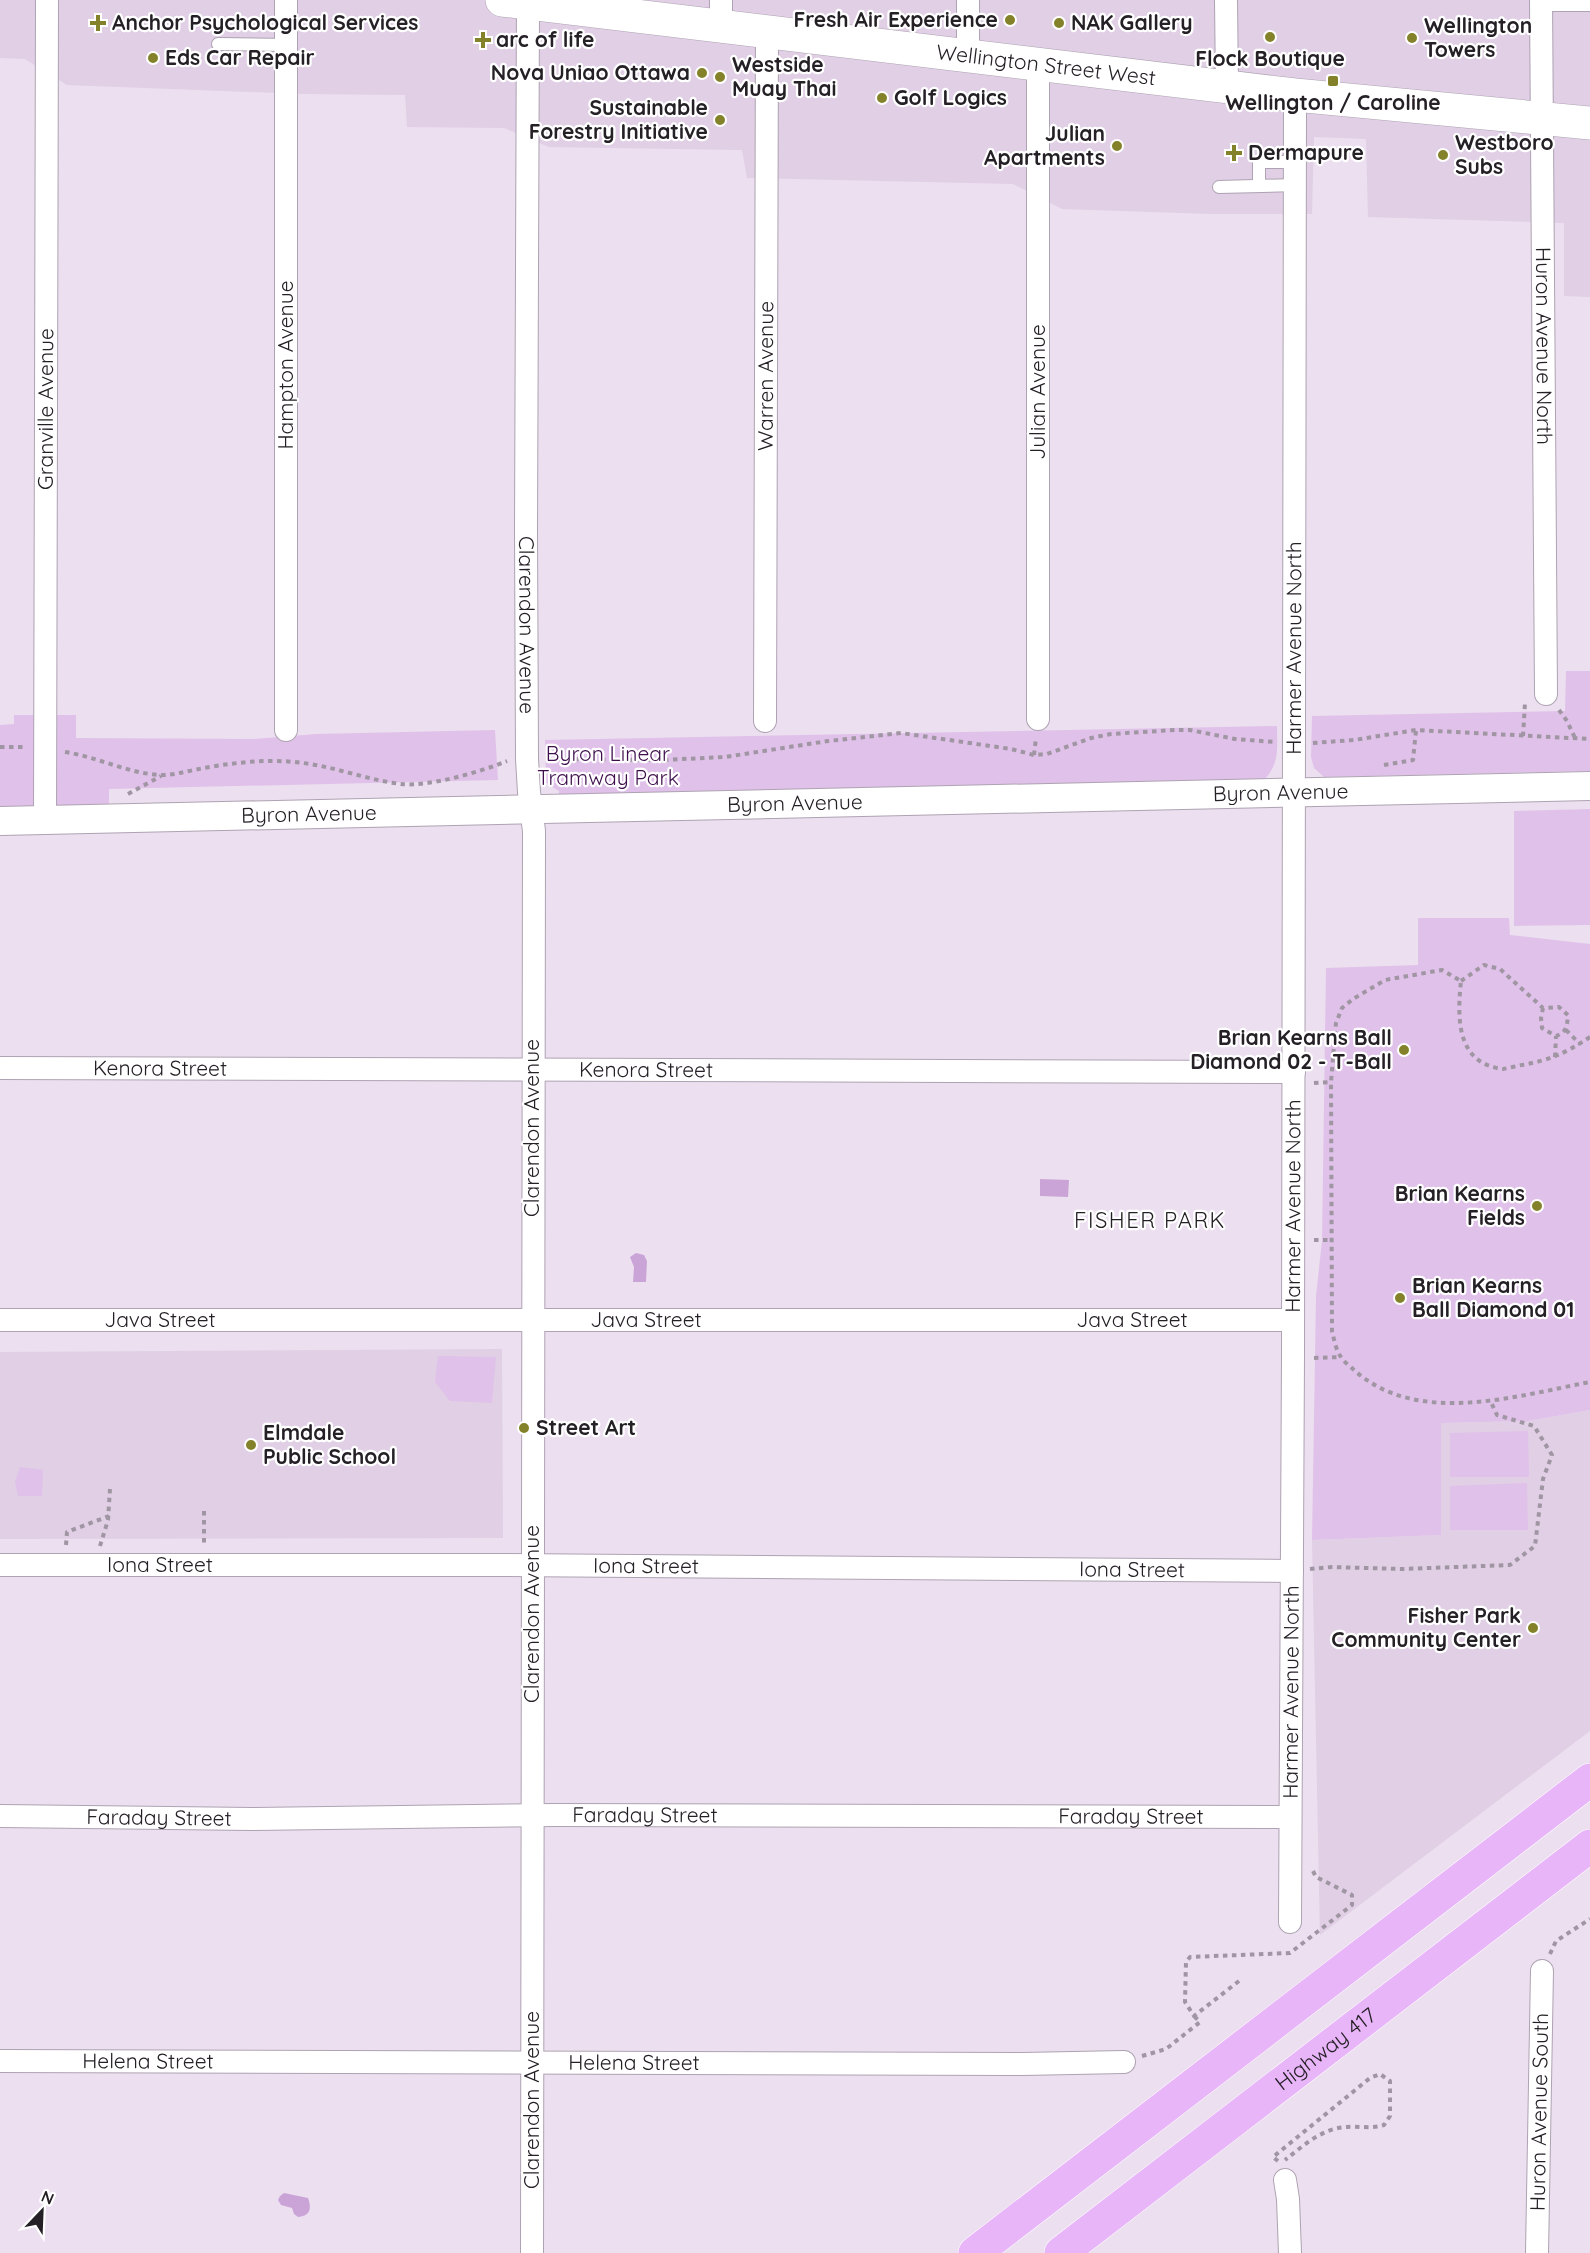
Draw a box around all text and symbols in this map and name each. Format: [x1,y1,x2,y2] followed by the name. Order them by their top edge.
[794,6,998,32] place label: Fresh Air Experience
[112,9,418,35] place label: Anchor Psychological Services
[1071,9,1193,35] place label: NAK Gallery
[1424,12,1532,62] place label: Wellington Towers
[1003,13,1017,27] marker: Fresh Air Experience
[89,14,107,32] marker: Anchor Psychological Services
[1052,16,1066,30] marker: NAK Gallery
[496,26,594,52] place label: arc of life
[1263,30,1277,44] marker: Flock Boutique
[474,31,492,49] marker: arc of life
[1405,31,1419,45] marker: Wellington Towers
[935,38,1157,90] street label: Wellington Street West
[165,44,315,70] place label: Eds Car Repair
[1195,45,1345,71] place label: Flock Boutique
[146,51,160,65] marker: Eds Car Repair
[732,51,837,101] place label: Westside Muay Thai
[491,59,690,85] place label: Nova Uniao Ottawa
[695,66,709,80] marker: Nova Uniao Ottawa
[713,70,727,84] marker: Westside Muay Thai
[1326,74,1340,88] marker: Wellington / Caroline
[894,84,1007,110] place label: Golf Logics
[1225,89,1441,115] place label: Wellington / Caroline
[875,91,889,105] marker: Golf Logics
[529,94,708,144] place label: Sustainable Forestry Initiative
[713,113,727,127] marker: Sustainable Forestry Initiative
[984,120,1105,170] place label: Julian Apartments
[1455,129,1554,179] place label: Westboro Subs
[1110,139,1124,153] marker: Julian Apartments
[1248,139,1364,165] place label: Dermapure
[1225,144,1243,162] marker: Dermapure
[1436,148,1450,162] marker: Westboro Subs
[1531,247,1558,445] street label: Huron Avenue North
[272,280,298,450] street label: Hampton Avenue
[752,301,778,451] street label: Warren Avenue
[1024,324,1050,460] street label: Julian Avenue
[32,328,58,490] street label: Granville Avenue
[514,536,541,714] street label: Clarendon Avenue
[1280,541,1306,755] street label: Harmer Avenue North
[537,740,679,790] park label: Byron Linear Tramway Park
[1213,777,1349,806] street label: Byron Avenue
[727,788,863,817] street label: Byron Avenue
[241,799,377,828] street label: Byron Avenue
[1190,1024,1392,1074] place label: Brian Kearns Ball Diamond 02 - T-Ball
[518,1039,544,1217] street label: Clarendon Avenue
[1397,1043,1411,1057] marker: Brian Kearns Ball Diamond 02 - T-Ball
[93,1054,227,1081] street label: Kenora Street
[579,1056,713,1082] street label: Kenora Street
[1279,1099,1305,1313] street label: Harmer Avenue North
[1395,1180,1525,1230] place label: Brian Kearns Fields
[1530,1199,1544,1213] marker: Brian Kearns Fields
[1074,1206,1226,1234] district label: FISHER PARK
[1412,1272,1574,1322] place label: Brian Kearns Ball Diamond 01
[1393,1291,1407,1305] marker: Brian Kearns Ball Diamond 01
[104,1306,216,1332] street label: Java Street
[590,1306,702,1332] street label: Java Street
[1076,1306,1188,1332] street label: Java Street
[536,1414,636,1440] place label: Street Art
[263,1419,396,1469] place label: Elmdale Public School
[517,1421,531,1435] marker: Street Art
[244,1438,258,1452] marker: Elmdale Public School
[518,1525,544,1703] street label: Clarendon Avenue
[107,1551,213,1577] street label: Iona Street
[593,1552,699,1578] street label: Iona Street
[1079,1555,1185,1582] street label: Iona Street
[1277,1585,1304,1799] street label: Harmer Avenue North
[1331,1602,1521,1652] place label: Fisher Park Community Center
[1526,1621,1540,1635] marker: Fisher Park Community Center
[572,1801,718,1827] street label: Faraday Street
[1058,1802,1204,1829] street label: Faraday Street
[86,1803,232,1831] street label: Faraday Street
[1269,2001,1381,2096] street label: Highway 417
[518,2011,544,2189] street label: Clarendon Avenue
[1524,2013,1553,2211] street label: Huron Avenue South
[82,2047,214,2074] street label: Helena Street
[568,2049,700,2075] street label: Helena Street
[12,2181,72,2241] north arrow
[39,2186,57,2209] text: N

